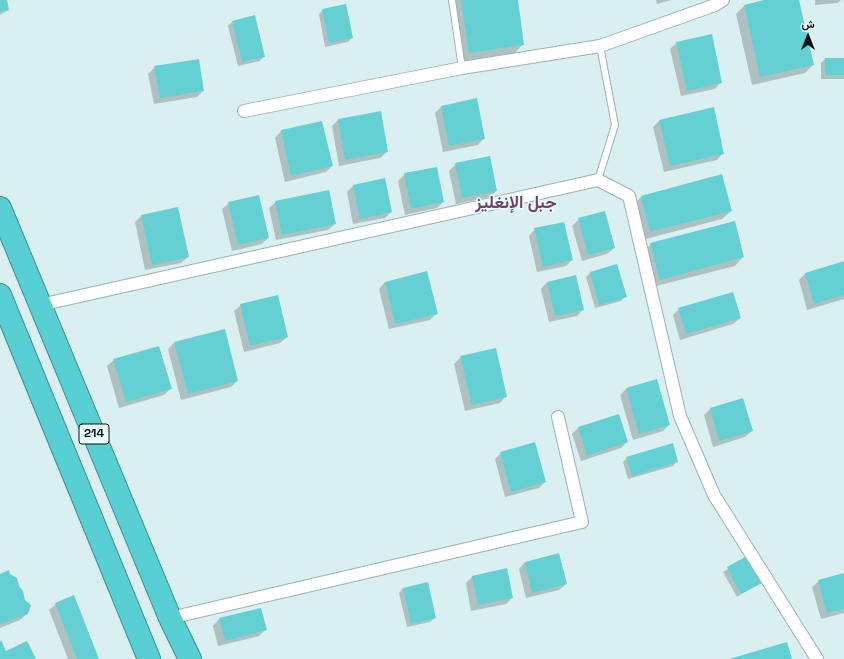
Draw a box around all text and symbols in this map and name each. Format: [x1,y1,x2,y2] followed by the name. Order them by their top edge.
[788,16,828,56] north arrow
[801,17,815,31] text: ش
[475,193,557,213] district label: جبل الإنغليز
[79,424,109,444] road number: 214

